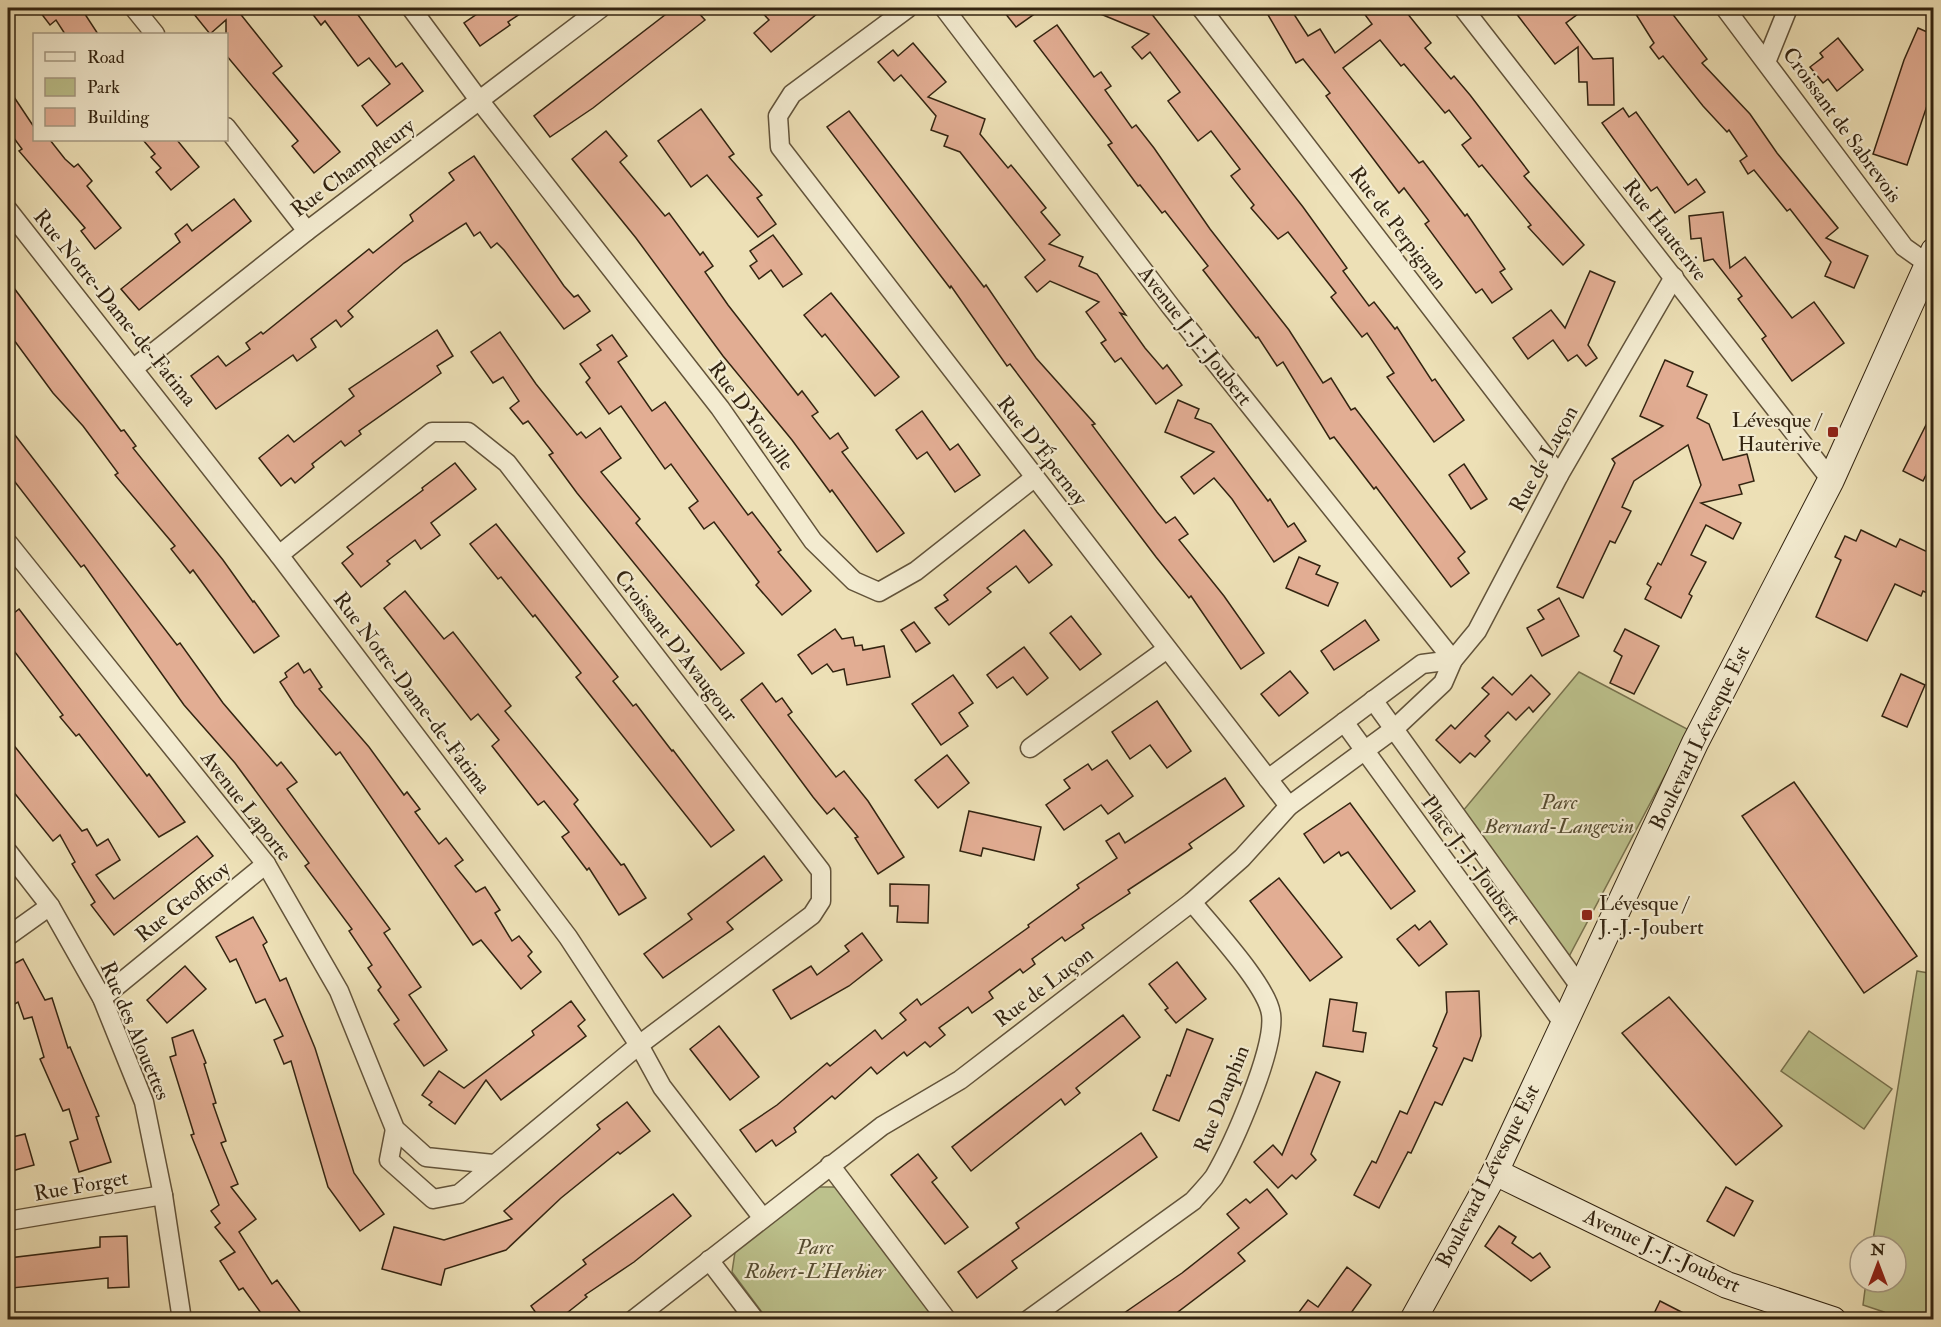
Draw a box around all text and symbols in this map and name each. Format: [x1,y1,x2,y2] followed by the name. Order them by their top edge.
[33,33,228,141] legend
[1776,42,1908,208] street label: Croissant de Sabrevois
[87,46,125,69] text: Road
[87,76,120,99] text: Park
[87,106,150,129] text: Building
[286,112,421,223] street label: Rue Champfleury
[1343,161,1453,295] street label: Rue de Perpignan
[1617,174,1713,287] street label: Rue Hauterive
[27,204,203,412] street label: Rue Notre-Dame-de-Fatima
[1131,260,1258,411] street label: Avenue J.-J.-Joubert
[702,356,800,476] street label: Rue D'Youville
[991,391,1094,512] street label: Rue D'Épernay
[1504,401,1584,517] street label: Rue de Luçon
[1732,407,1824,458] place label: Lévesque / Hauterive
[1826,425,1840,439] marker: Lévesque / Hauterive
[608,565,744,728] street label: Croissant D'Avaugour
[327,587,497,800] street label: Rue Notre-Dame-de-Fatima
[1644,641,1756,835] street label: Boulevard Lévesque Est
[194,744,298,867] street label: Avenue Laporte
[1483,789,1634,840] park label: Parc Bernard-Langevin
[1415,790,1527,930] street label: Place J.-J.-Joubert
[130,855,237,948] street label: Rue Geoffroy
[1598,890,1704,941] place label: Lévesque / J.-J.-Joubert
[1580,908,1594,922] marker: Lévesque / J.-J.-Joubert
[989,941,1099,1033] street label: Rue de Luçon
[94,958,176,1104] street label: Rue des Alouettes
[1188,1041,1256,1157] street label: Rue Dauphin
[1430,1080,1546,1272] street label: Boulevard Lévesque Est
[32,1164,130,1208] street label: Rue Forget
[1578,1202,1745,1299] street label: Avenue J.-J.-Joubert
[744,1234,886,1285] park label: Parc Robert-L'Herbier
[1848,1234,1908,1294] north arrow
[1870,1240,1886,1260] text: N

